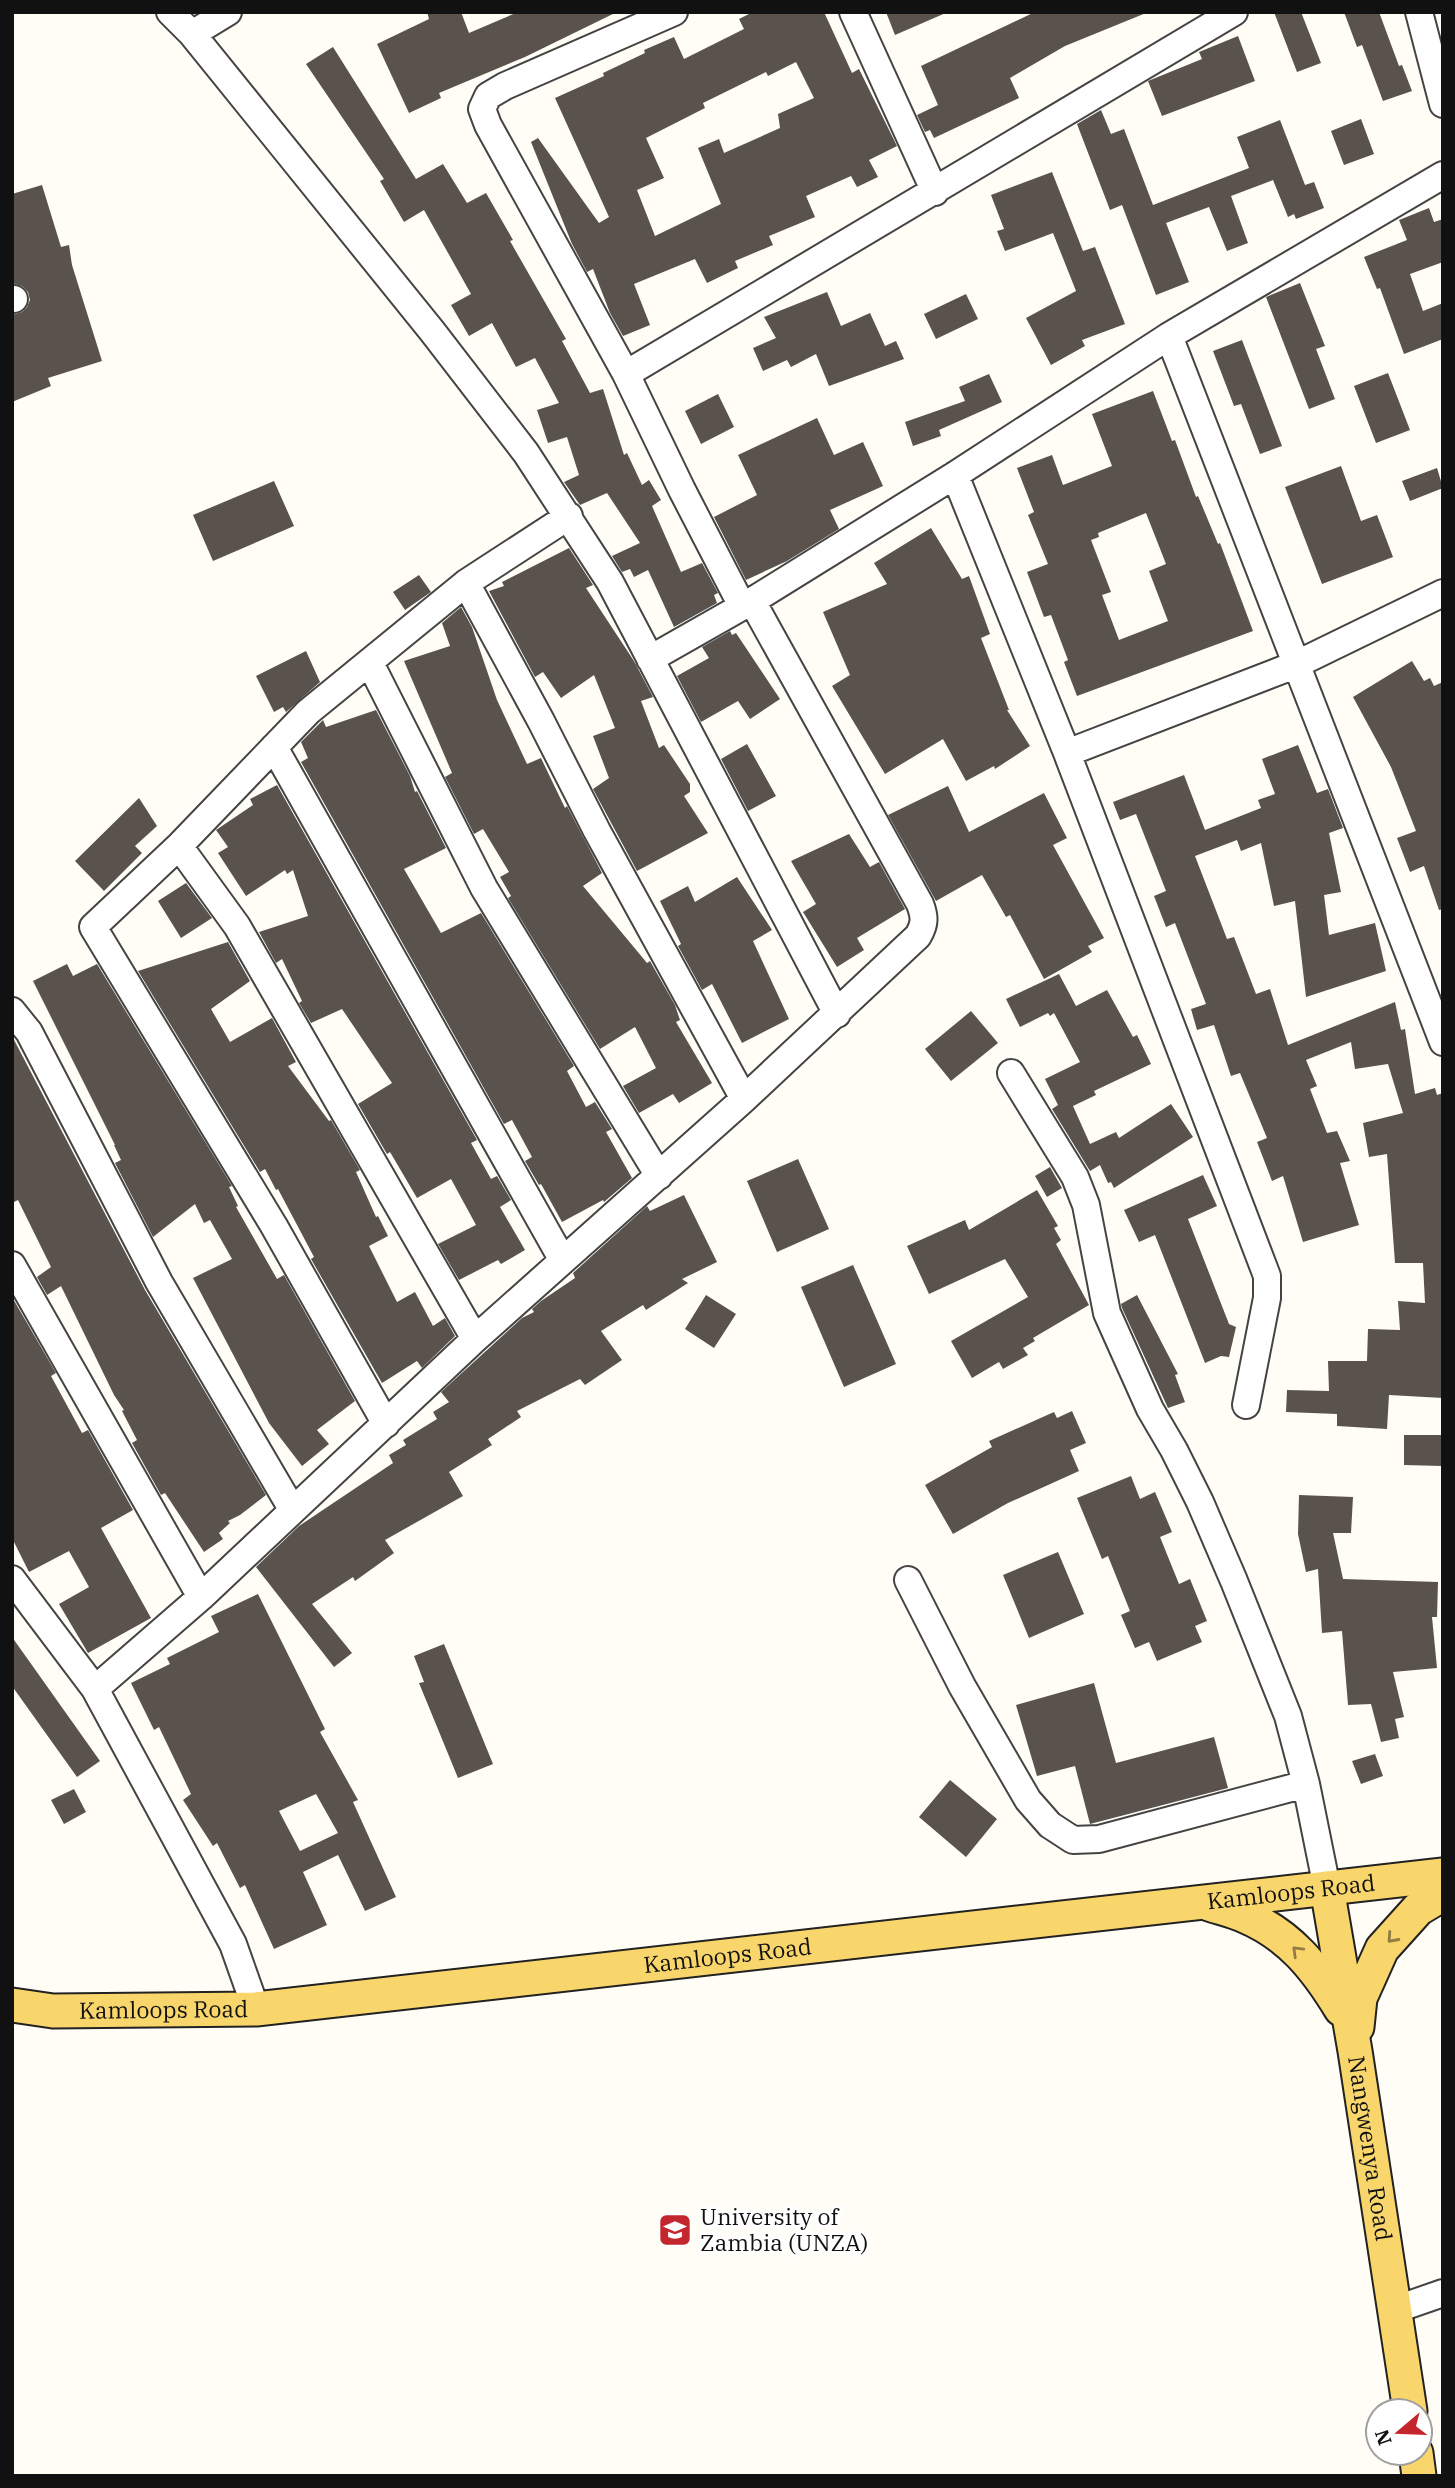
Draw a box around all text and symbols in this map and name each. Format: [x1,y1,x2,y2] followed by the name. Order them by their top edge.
[1205,1867,1377,1916] street label: Kamloops Road
[642,1930,813,1979] street label: Kamloops Road
[1387,1930,1400,1943] one-way arrow
[1292,1946,1305,1959] one-way arrow
[79,1993,248,2025] street label: Kamloops Road
[1342,2054,1400,2243] street label: Nangwenya Road
[700,2201,868,2257] place label: University of Zambia (UNZA)
[656,2211,694,2249] school or university icon: University of Zambia (UNZA)
[1364,2397,1434,2467] north arrow
[1369,2427,1397,2449] text: N

